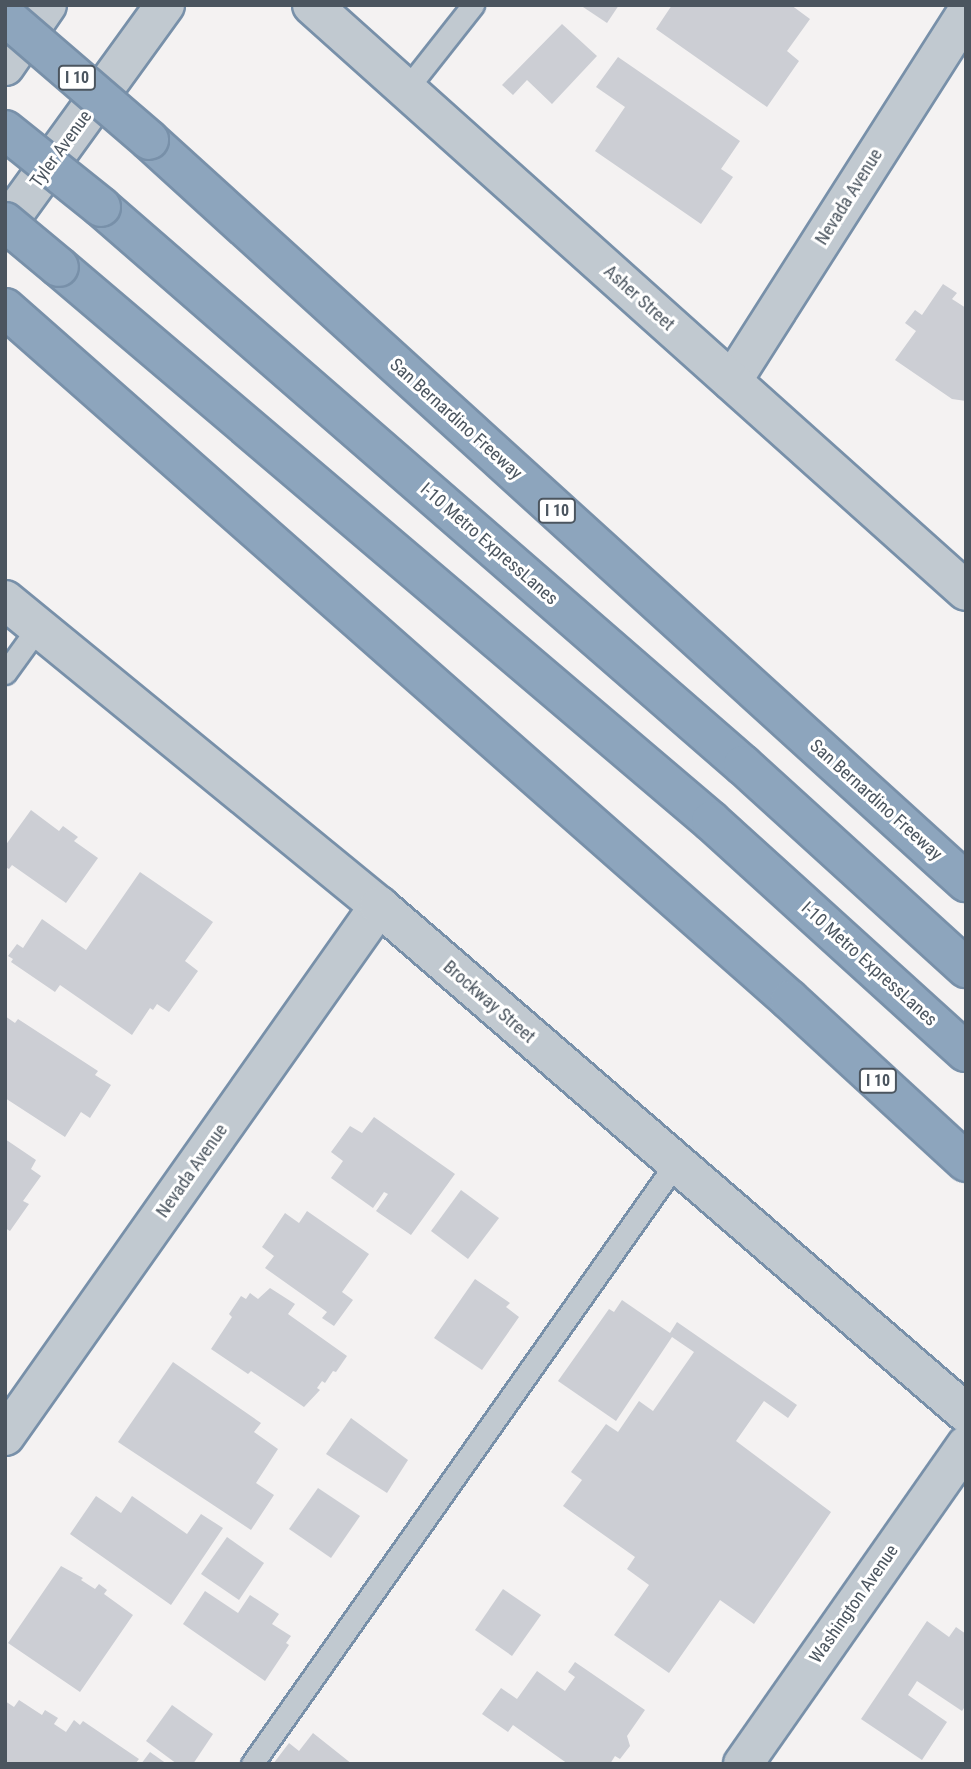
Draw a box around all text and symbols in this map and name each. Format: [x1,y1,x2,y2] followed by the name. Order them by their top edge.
[58,66,96,90] road number: I 10
[26,106,96,192] street label: Tyler Avenue
[811,145,887,249] street label: Nevada Avenue
[599,261,679,335] street label: Asher Street
[385,354,527,484] street label: San Bernardino Freeway
[416,478,562,610] street label: I-10 Metro ExpressLanes
[538,498,576,524] road number: I 10
[805,735,947,865] street label: San Bernardino Freeway
[797,897,941,1031] street label: I-10 Metro ExpressLanes
[439,956,539,1048] street label: Brockway Street
[859,1068,897,1093] road number: I 10
[152,1120,232,1222] street label: Nevada Avenue
[805,1541,903,1667] street label: Washington Avenue

